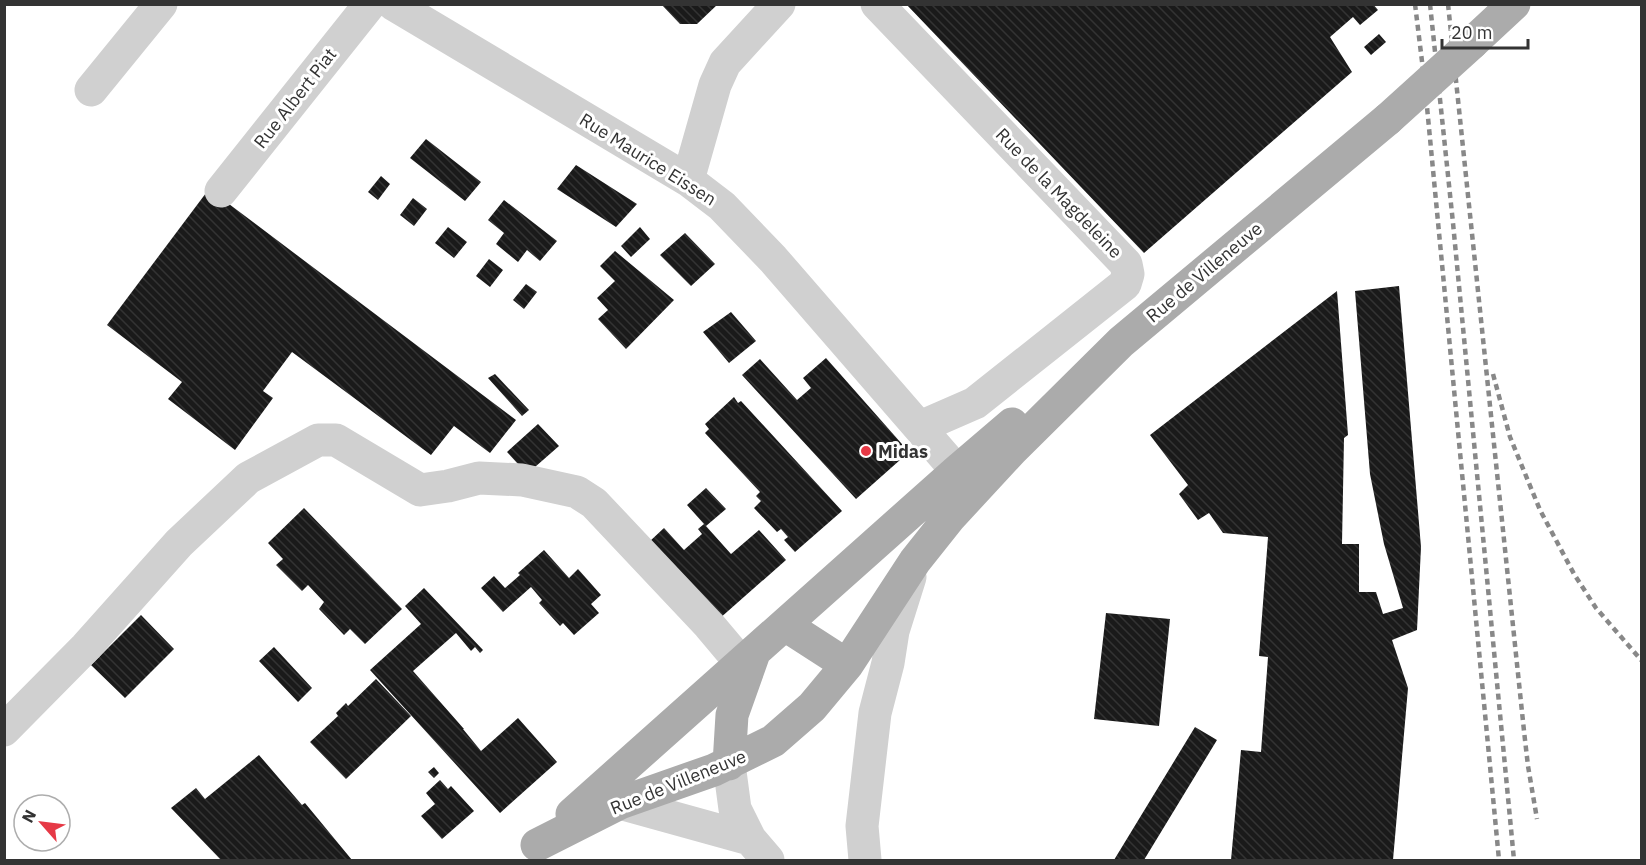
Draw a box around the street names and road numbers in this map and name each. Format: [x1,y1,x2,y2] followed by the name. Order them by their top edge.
[249,43,341,153] street label: Rue Albert Piat
[575,108,721,210] street label: Rue Maurice Eissen
[991,123,1127,263] street label: Rue de la Magdeleine
[1141,217,1267,327] street label: Rue de Villeneuve
[607,744,749,820] street label: Rue de Villeneuve

